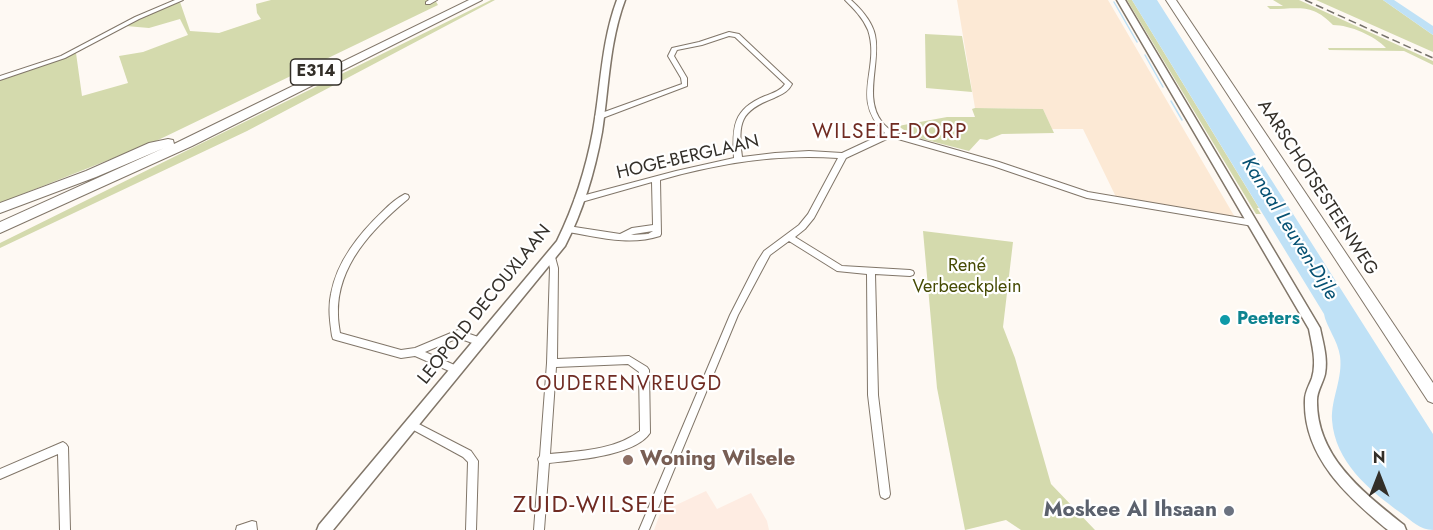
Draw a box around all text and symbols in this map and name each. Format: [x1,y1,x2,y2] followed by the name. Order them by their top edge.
[290,59,342,85] road number: E314
[1252,96,1382,280] street label: AARSCHOTSESTEENWEG
[812,120,968,146] district label: WILSELE-DORP
[615,131,761,185] street label: HOGE-BERGLAAN
[1235,153,1343,305] water label: Kanaal Leuven-Dijle
[414,221,556,389] street label: LEOPOLD DECOUXLAAN
[912,256,1022,298] park label: René Verbeeckplein
[1237,309,1300,331] place label: Peeters
[1218,313,1232,327] marker: Peeters
[535,373,723,397] district label: OUDERENVREUGD
[1349,446,1409,506] north arrow
[1373,446,1385,469] text: N
[640,447,795,473] place label: Woning Wilsele
[621,453,635,467] marker: Woning Wilsele
[513,492,677,520] district label: ZUID-WILSELE
[1044,498,1217,524] place label: Moskee Al Ihsaan
[1222,504,1236,518] marker: Moskee Al Ihsaan

